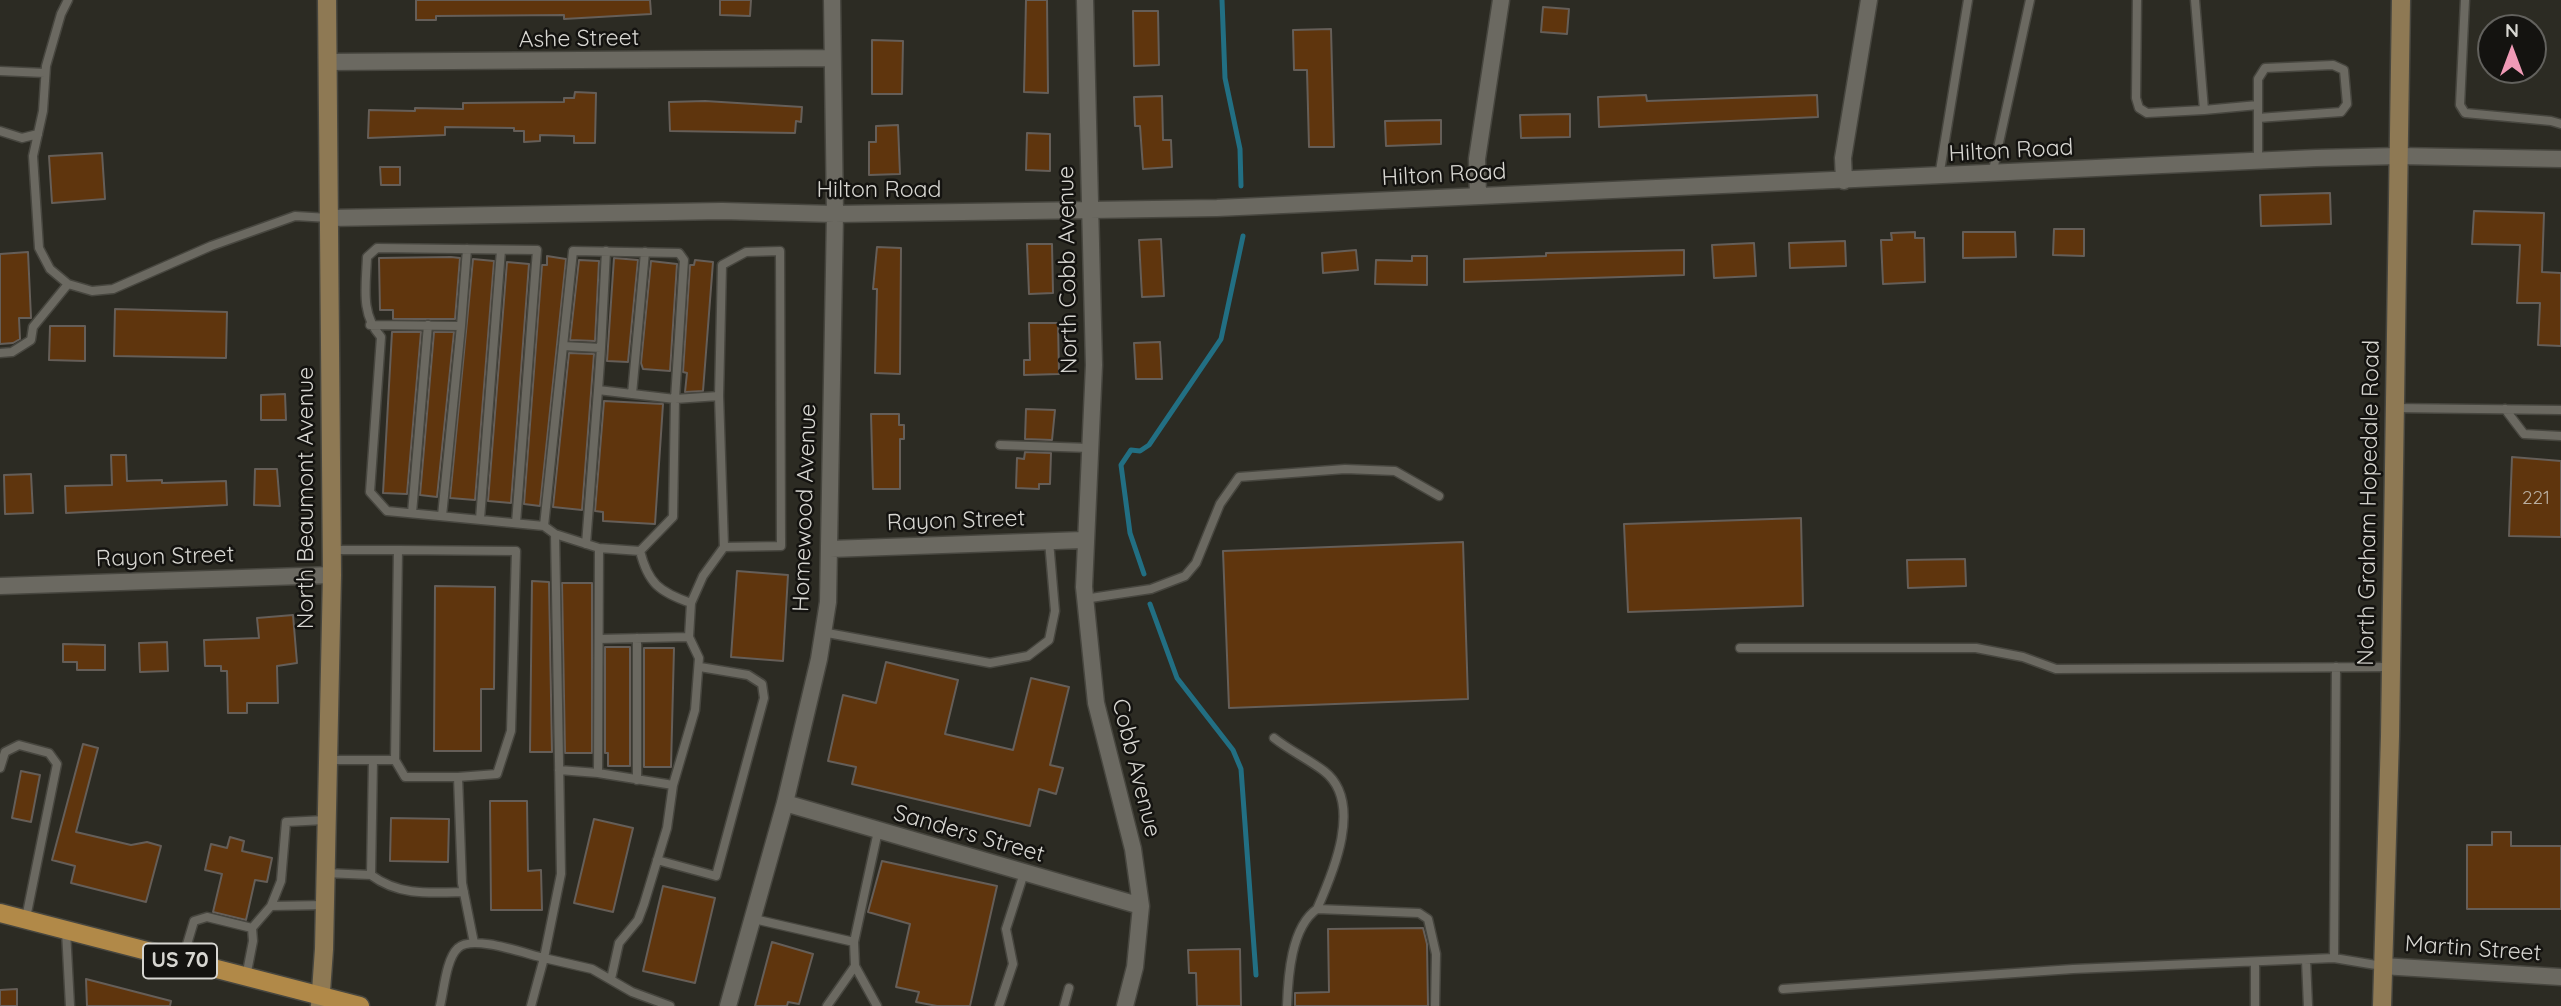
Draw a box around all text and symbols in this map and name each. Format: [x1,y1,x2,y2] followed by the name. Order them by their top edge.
[2477,14,2547,84] north arrow
[2505,18,2519,42] text: N
[518,24,640,54] street label: Ashe Street
[1948,134,2074,168] street label: Hilton Road
[1381,158,1507,192] street label: Hilton Road
[1052,166,1084,374] street label: North Cobb Avenue
[817,176,941,204] street label: Hilton Road
[2352,340,2386,666] street label: North Graham Hopedale Road
[292,367,320,629] street label: North Beaumont Avenue
[788,403,822,613] street label: Homewood Avenue
[2522,487,2550,509] house number: 221
[886,505,1026,537] street label: Rayon Street
[95,541,235,573] street label: Rayon Street
[1105,696,1167,840] street label: Cobb Avenue
[890,799,1048,869] street label: Sanders Street
[2404,930,2542,968] street label: Martin Street
[143,944,217,978] road number: US 70

